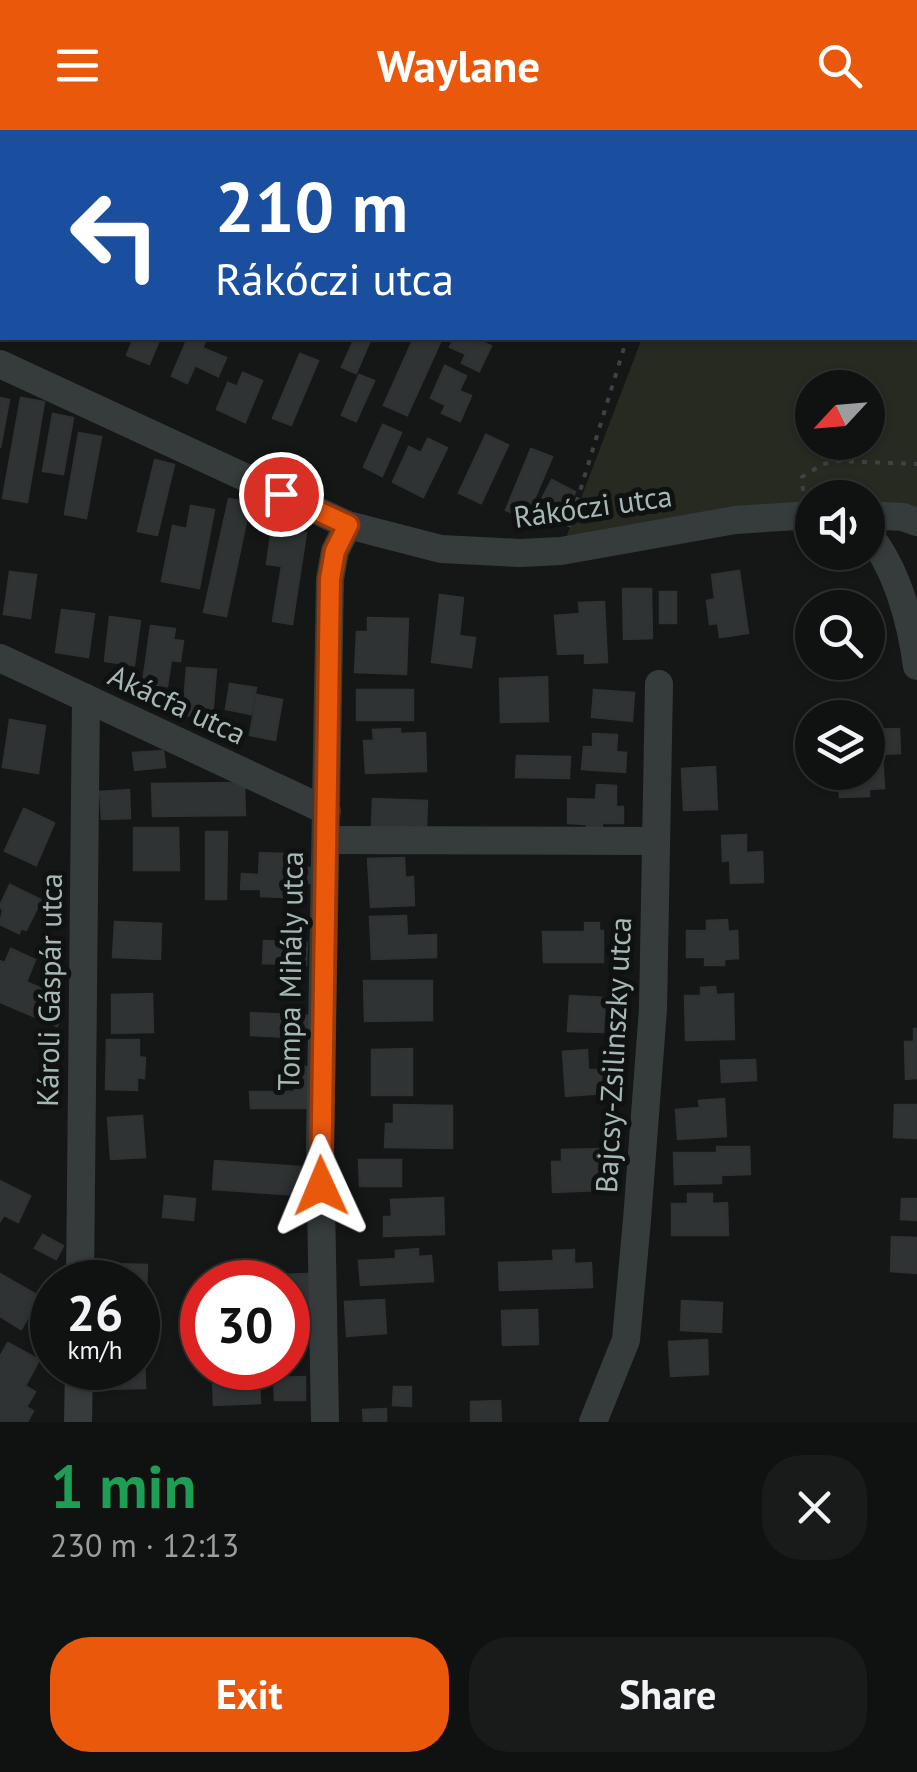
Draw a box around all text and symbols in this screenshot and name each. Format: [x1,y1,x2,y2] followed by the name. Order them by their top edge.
[377,36,540,94] text: Waylane
[50,38,105,93] icon: menu
[812,38,867,93] icon: search
[215,161,408,251] text: 210 m
[50,170,180,300] icon: left
[215,249,454,307] text: Rákóczi utca
[795,370,885,460] north arrow
[795,370,885,790] map controls
[239,452,324,537] pin
[254,467,309,522] icon: arrive
[511,475,674,536] street label: Rákóczi utca
[795,480,885,570] button: sound
[795,590,885,680] button: search
[103,655,253,752] street label: Akácfa utca
[795,700,885,790] button: layers
[268,851,311,1091] street label: Tompa Mihály utca
[27,873,70,1107] street label: Károli Gáspár utca
[586,916,639,1194] street label: Bajcsy-Zsilinszky utca
[269,1134,373,1238] position arrow
[180,1260,310,1390] speed limit sign: 30
[67,1280,123,1345] text: 26
[68,1334,122,1366] text: km/h
[50,1447,196,1525] text: 1 min
[762,1455,867,1560] button: close
[50,1524,239,1566] text: 230 m · 12:13
[50,1637,449,1752] button: Exit
[469,1637,867,1752] button: Share

